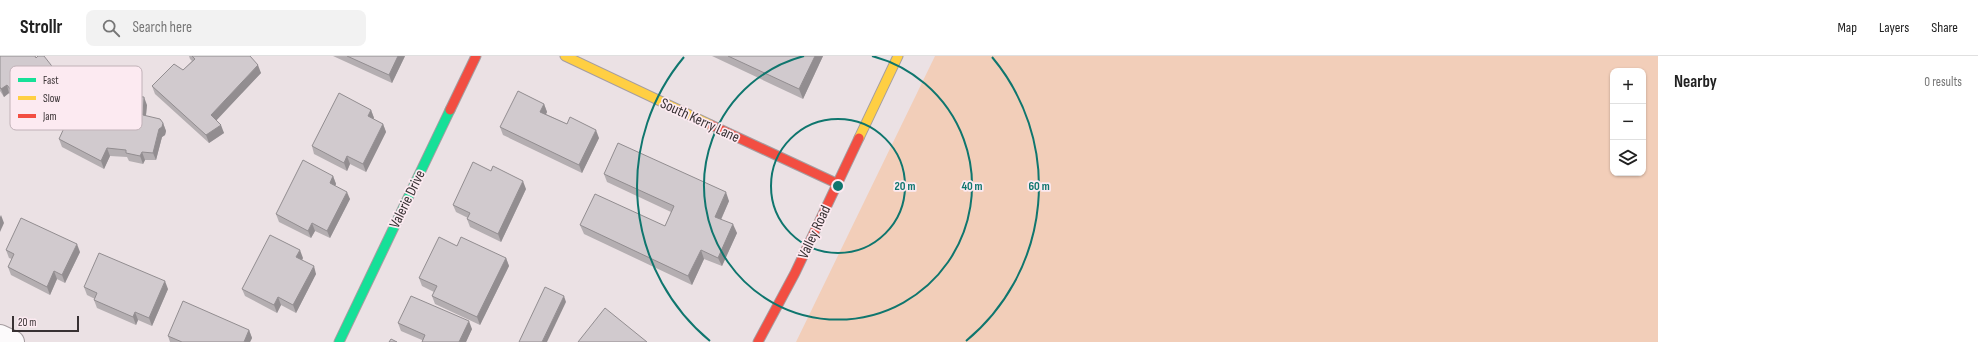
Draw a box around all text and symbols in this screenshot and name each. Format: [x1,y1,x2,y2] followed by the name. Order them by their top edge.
[86,10,366,46] search box
[20,16,62,39] text: Strollr
[100,17,122,39] icon: search
[132,18,192,37] text: Search here
[1837,19,1857,36] text: Map
[1879,19,1909,36] text: Layers
[1931,19,1958,36] text: Share
[10,66,142,130] legend
[1610,68,1646,176] map controls
[1610,68,1646,104] button: +
[1674,72,1717,92] text: Nearby
[43,74,59,87] text: Fast
[1924,74,1962,90] text: 0 results
[43,92,60,105] text: Slow
[657,94,743,147] street label: South Kerry Lane
[1610,104,1646,140] button: −
[42,110,57,123] text: Jam
[1610,140,1646,176] button: layers
[385,167,430,232] street label: Valerie Drive
[831,179,845,193] centre of rings
[895,179,915,194] text: 20 m
[961,179,983,194] text: 40 m
[1028,179,1050,194] text: 60 m
[794,202,835,262] street label: Valley Road
[12,314,79,333] scale bar
[18,316,36,329] text: 20 m

